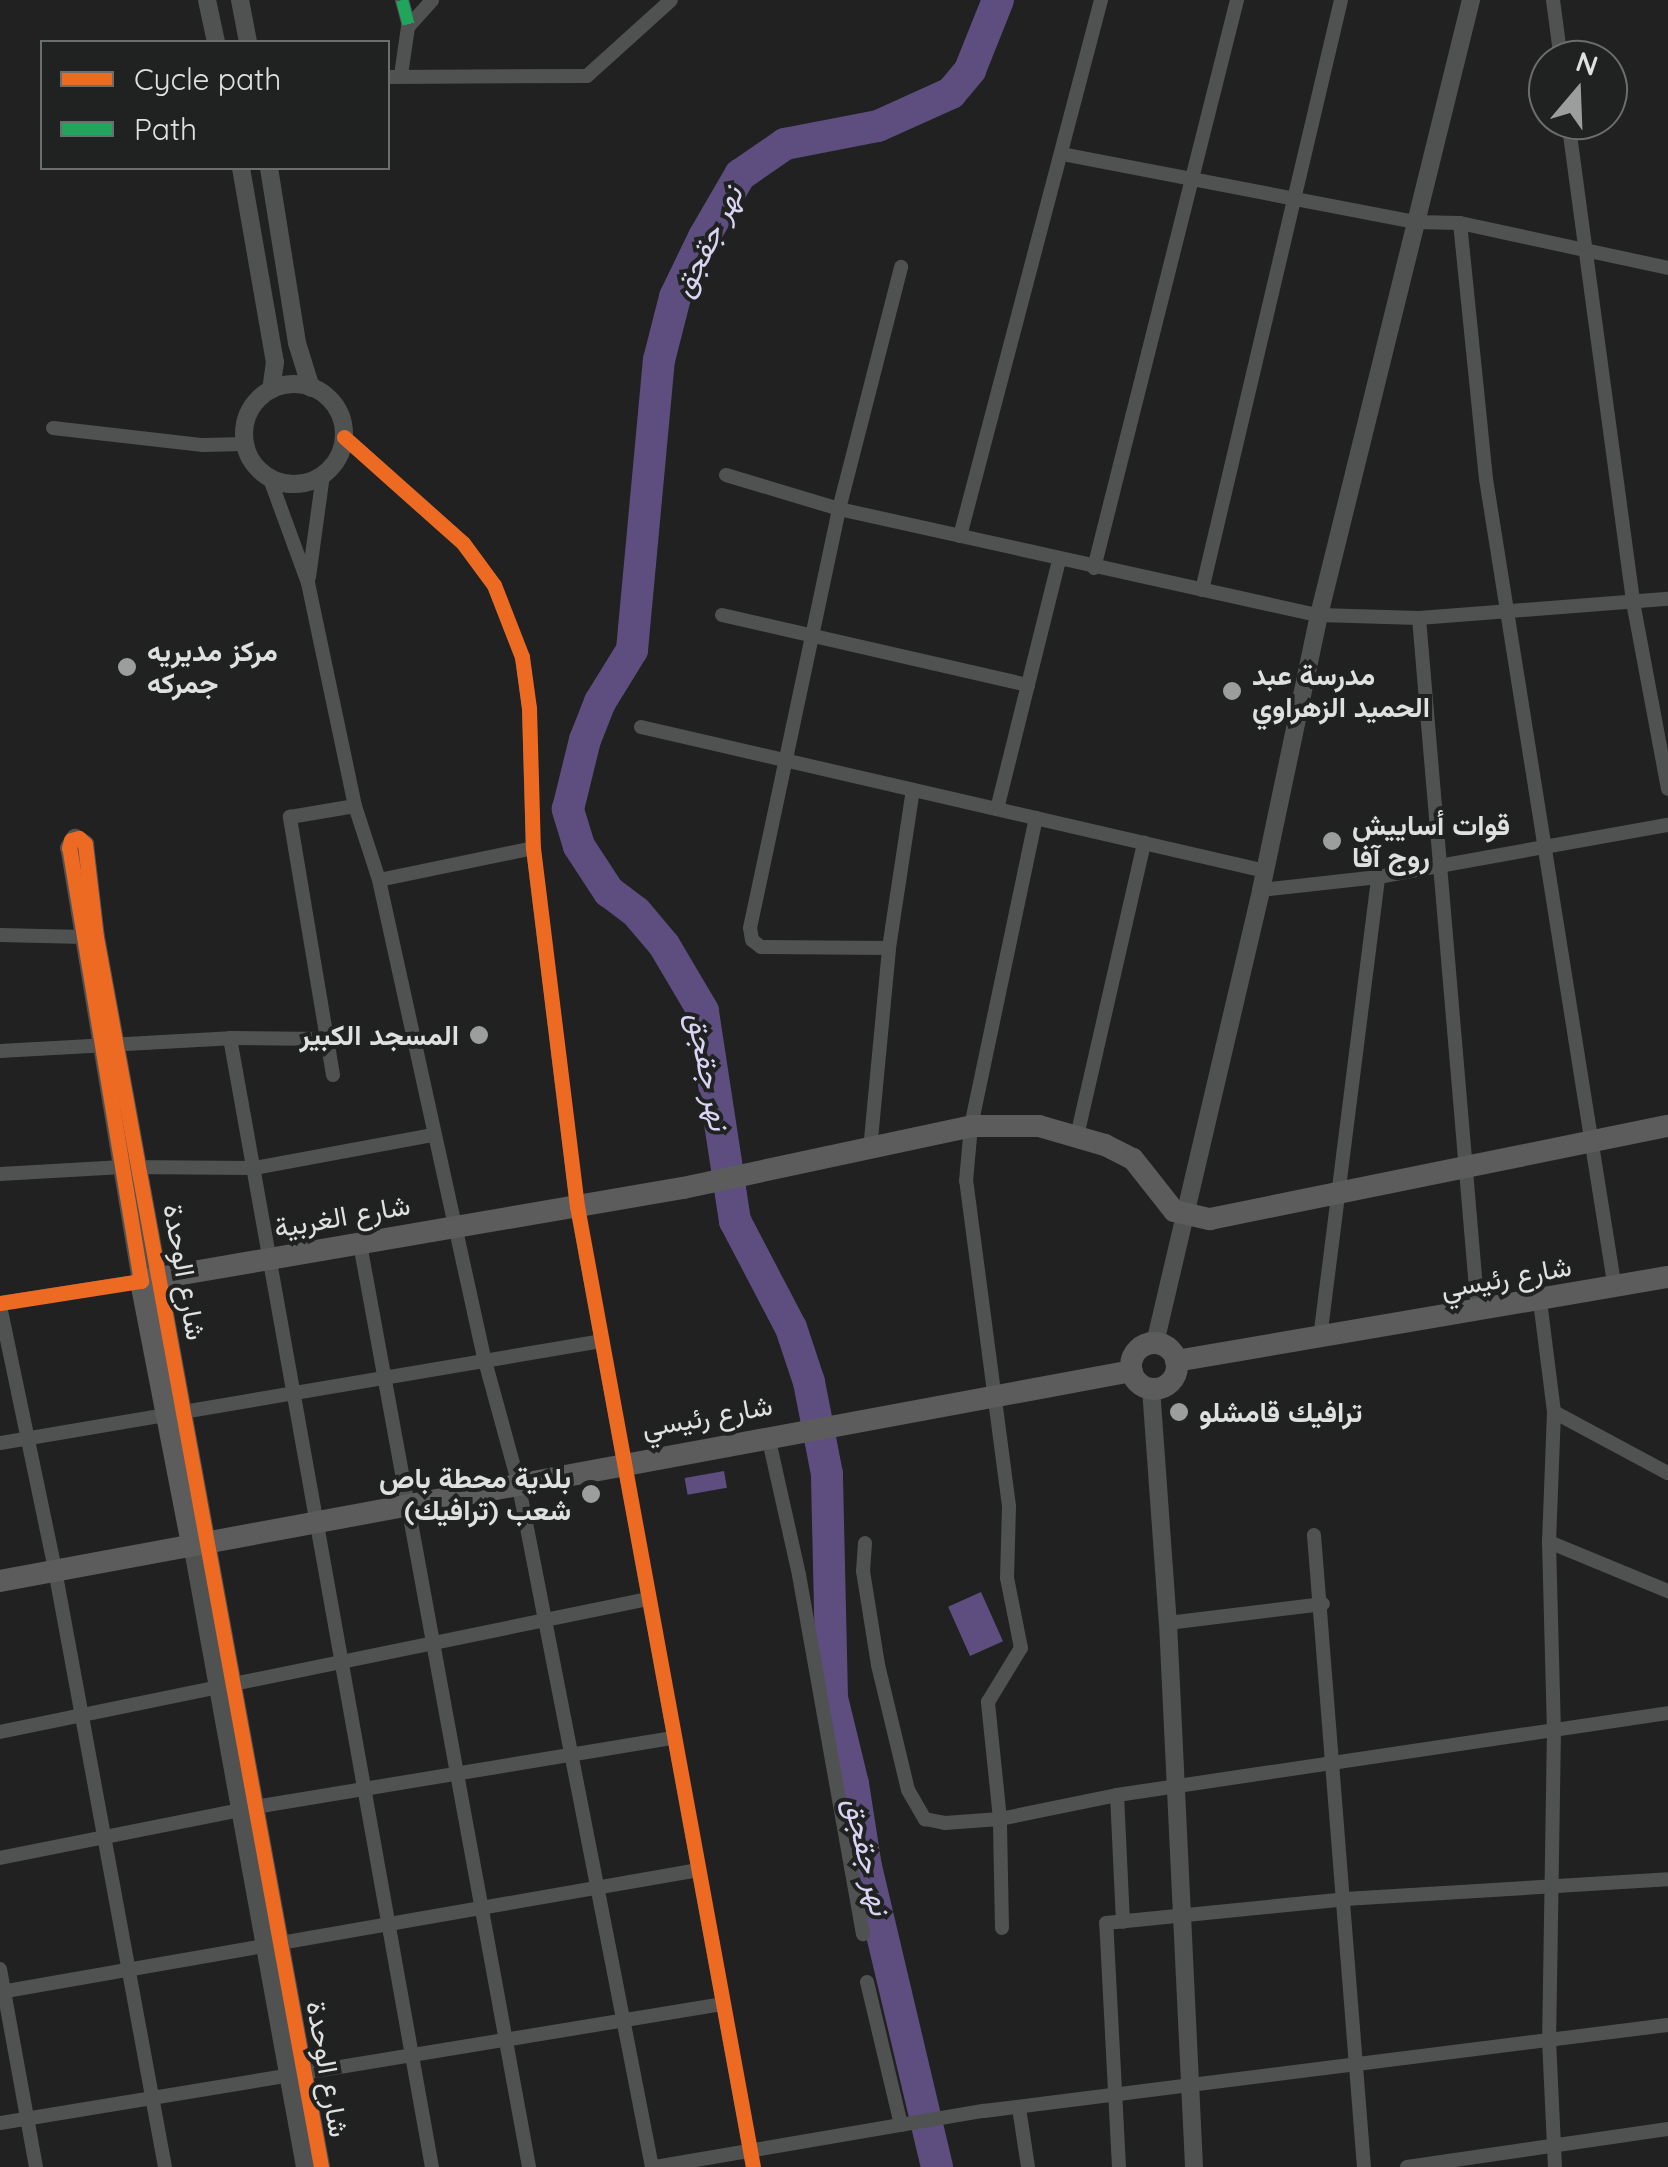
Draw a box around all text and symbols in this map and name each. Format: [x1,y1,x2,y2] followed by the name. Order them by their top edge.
[40,40,390,170] legend
[1528,40,1628,140] north arrow
[1572,43,1603,83] text: N
[134,60,281,98] text: Cycle path
[134,110,197,148] text: Path
[664,180,750,302] water label: نهر جقجق
[147,634,278,700] place label: مركز مديريه جمركه
[116,656,138,678] marker: مركز مديريه جمركه
[1252,658,1430,724] place label: مدرسة عبد الحميد الزهراوي
[1221,680,1243,702] marker: مدرسة عبد الحميد الزهراوي
[1352,808,1510,874] place label: قوات أساييش روج آفا
[1321,830,1343,852] marker: قوات أساييش روج آفا
[680,1009,738,1133] water label: نهر جقجق
[300,1018,459,1052] place label: المسجد الكبير
[468,1024,490,1046] marker: المسجد الكبير
[271,1188,413,1244] street label: شارع الغربية
[157,1201,213,1343] street label: شارع الوحدة
[1438,1249,1574,1305] street label: شارع رئيسي
[639,1388,775,1444] street label: شارع رئيسي
[1199,1395,1362,1429] place label: ترافيك قامشلو
[1168,1401,1190,1423] marker: ترافيك قامشلو
[379,1461,571,1527] place label: بلدية محطة باص شعب (ترافيك)
[580,1483,602,1505] marker: بلدية محطة باص شعب (ترافيك)
[837,1794,899,1918] water label: نهر جقجق
[300,1998,356,2140] street label: شارع الوحدة

